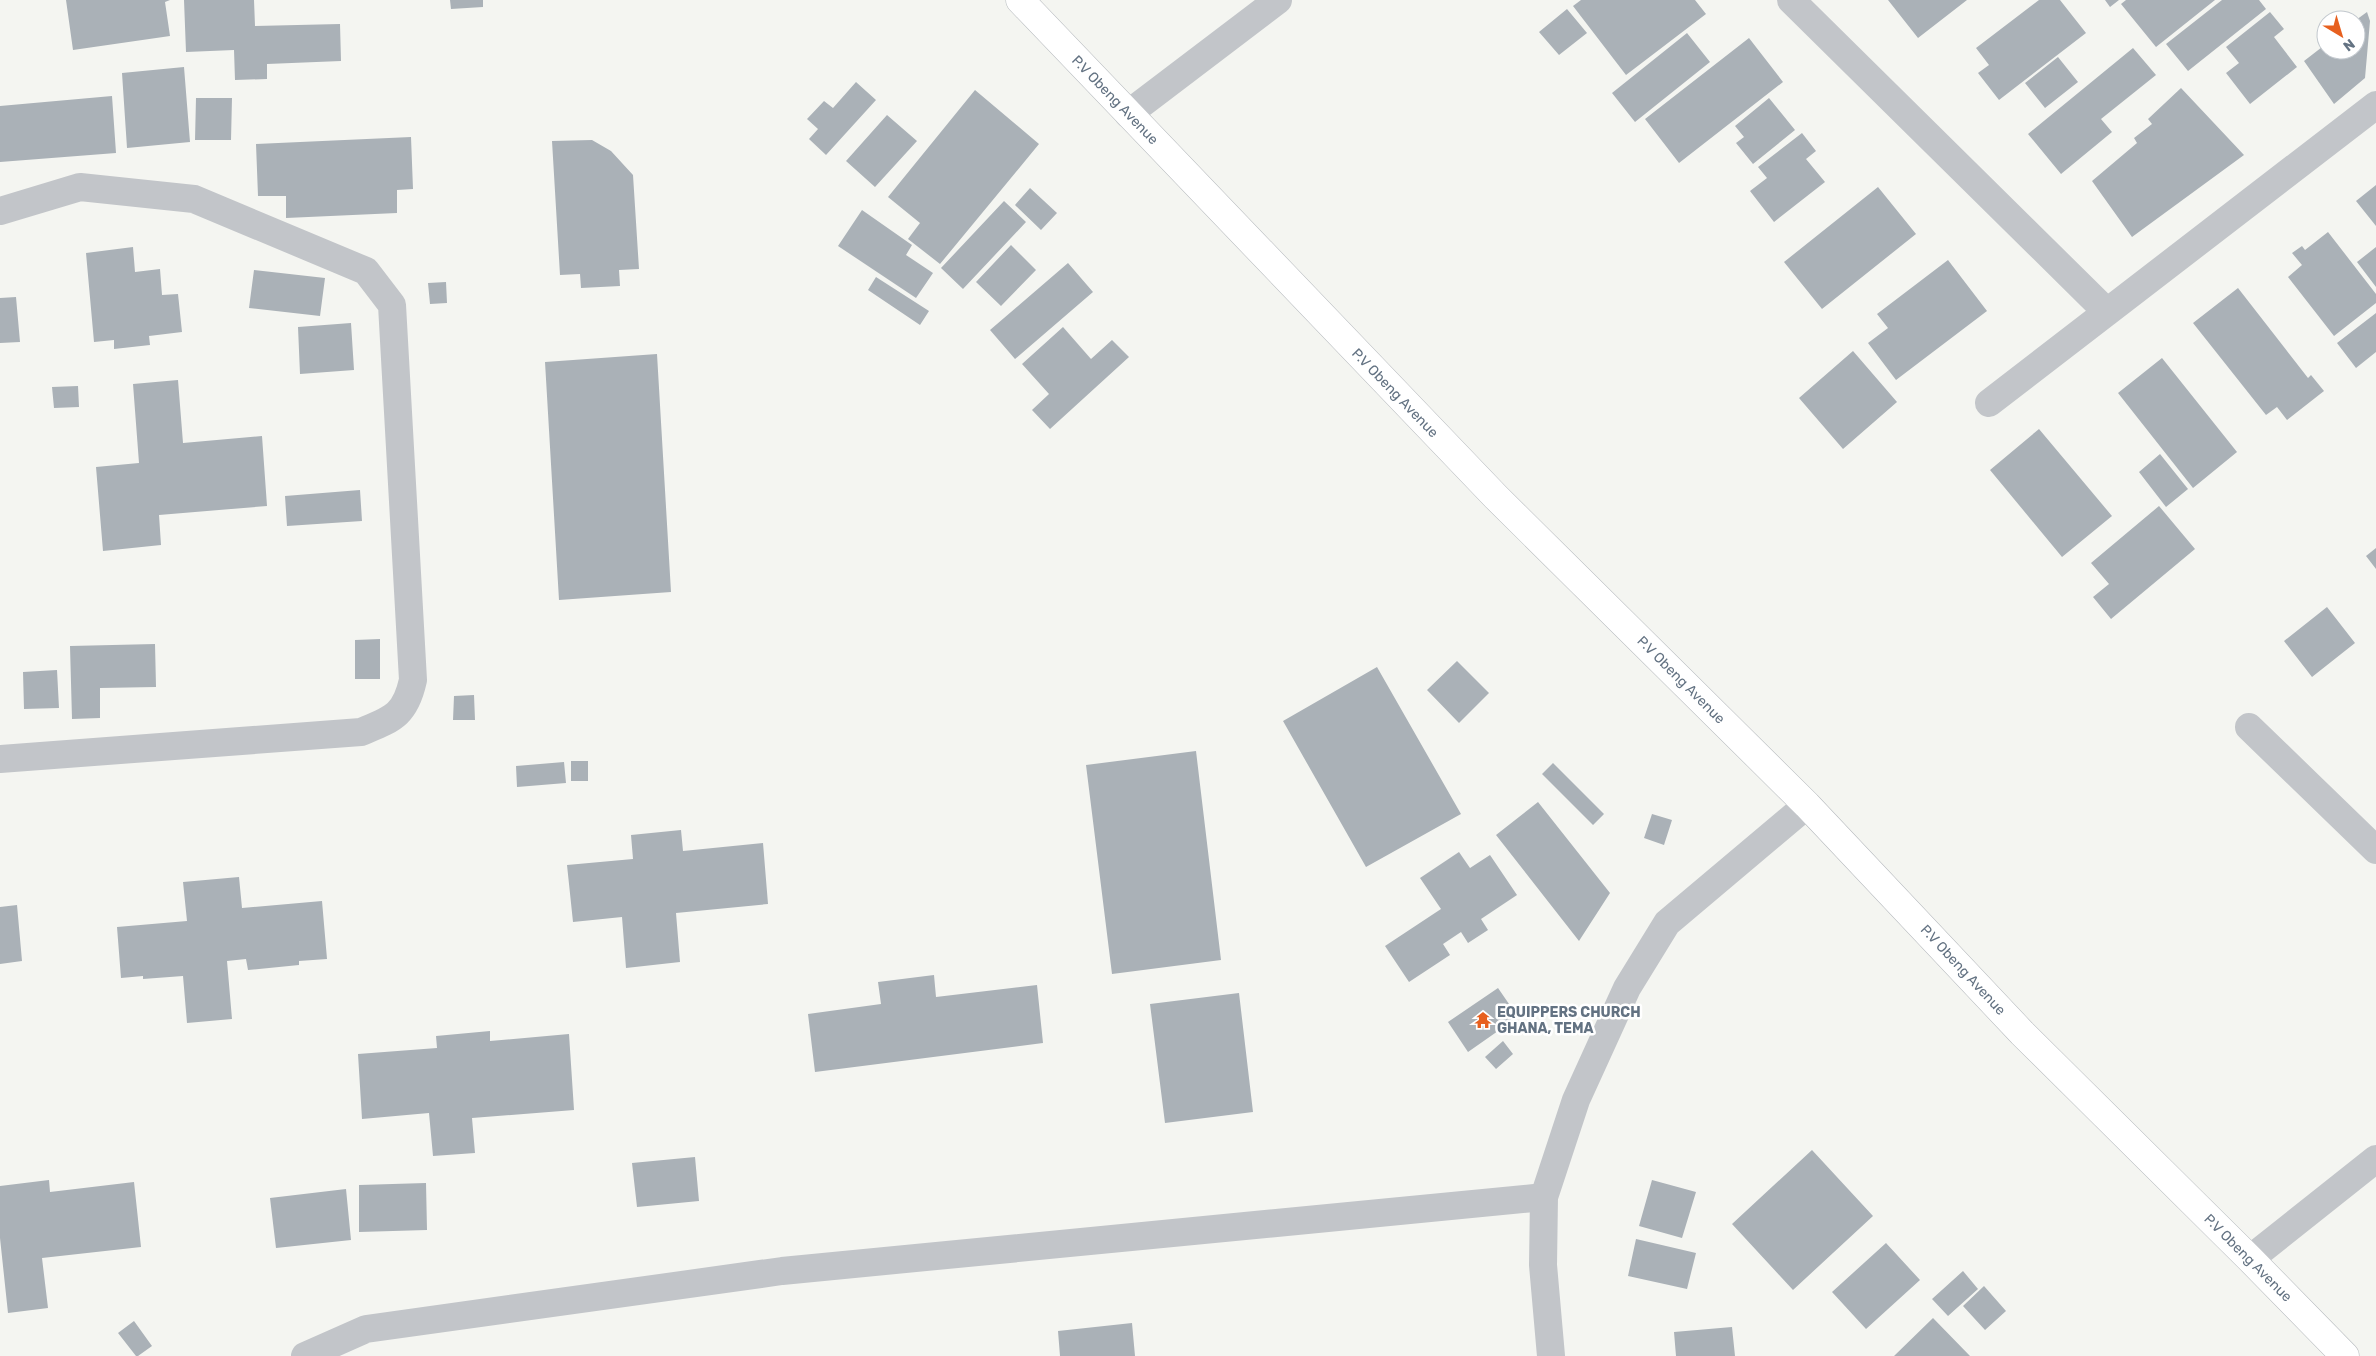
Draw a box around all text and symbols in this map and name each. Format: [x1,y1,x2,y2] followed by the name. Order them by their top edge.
[2316,10,2366,60] north arrow
[2339,35,2358,55] text: N
[1068,52,1162,148] street label: P.V Obeng Avenue
[1348,345,1442,441] street label: P.V Obeng Avenue
[1634,633,1729,728] street label: P.V Obeng Avenue
[1917,921,2009,1019] street label: P.V Obeng Avenue
[1497,1004,1641,1037] place label: EQUIPPERS CHURCH GHANA, TEMA
[1473,1010,1493,1030] temple icon: EQUIPPERS CHURCH GHANA, TEMA
[2201,1211,2296,1306] street label: P.V Obeng Avenue

